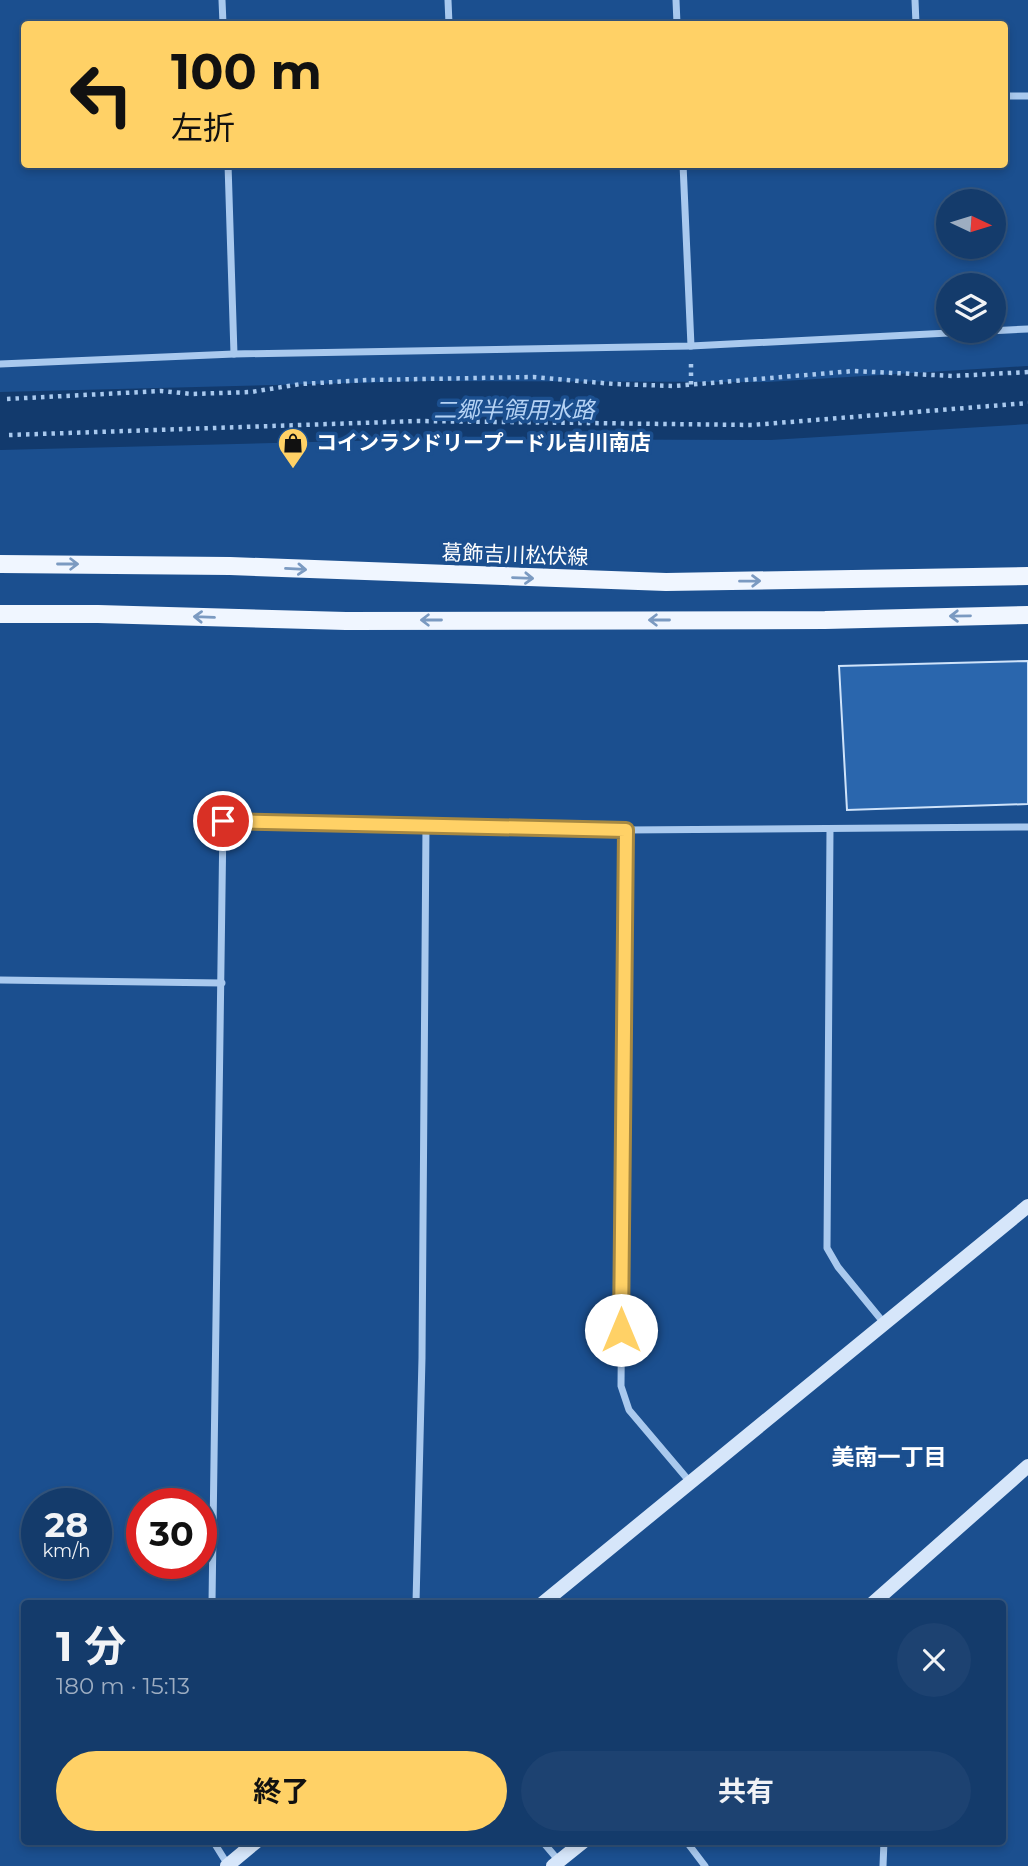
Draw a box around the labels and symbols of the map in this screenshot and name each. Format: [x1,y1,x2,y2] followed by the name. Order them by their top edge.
[936,189,1006,259] north arrow
[434,396,597,424] water label: 二郷半領用水路
[276,426,310,470] shop icon: コインランドリープードル吉川南店
[316,430,651,455] place label: コインランドリープードル吉川南店
[441,539,589,570] street label: 葛飾吉川松伏線
[56,557,79,571] one-way arrow
[284,562,307,575] one-way arrow
[511,571,534,584] one-way arrow
[739,574,762,588] one-way arrow
[949,609,972,623] one-way arrow
[193,610,216,623] one-way arrow
[420,613,443,627] one-way arrow
[648,614,671,627] one-way arrow
[193,791,253,851] pin
[584,1293,658,1367] position arrow
[832,1443,947,1471] district label: 美南一丁目
[126,1488,217,1579] speed limit sign: 30

